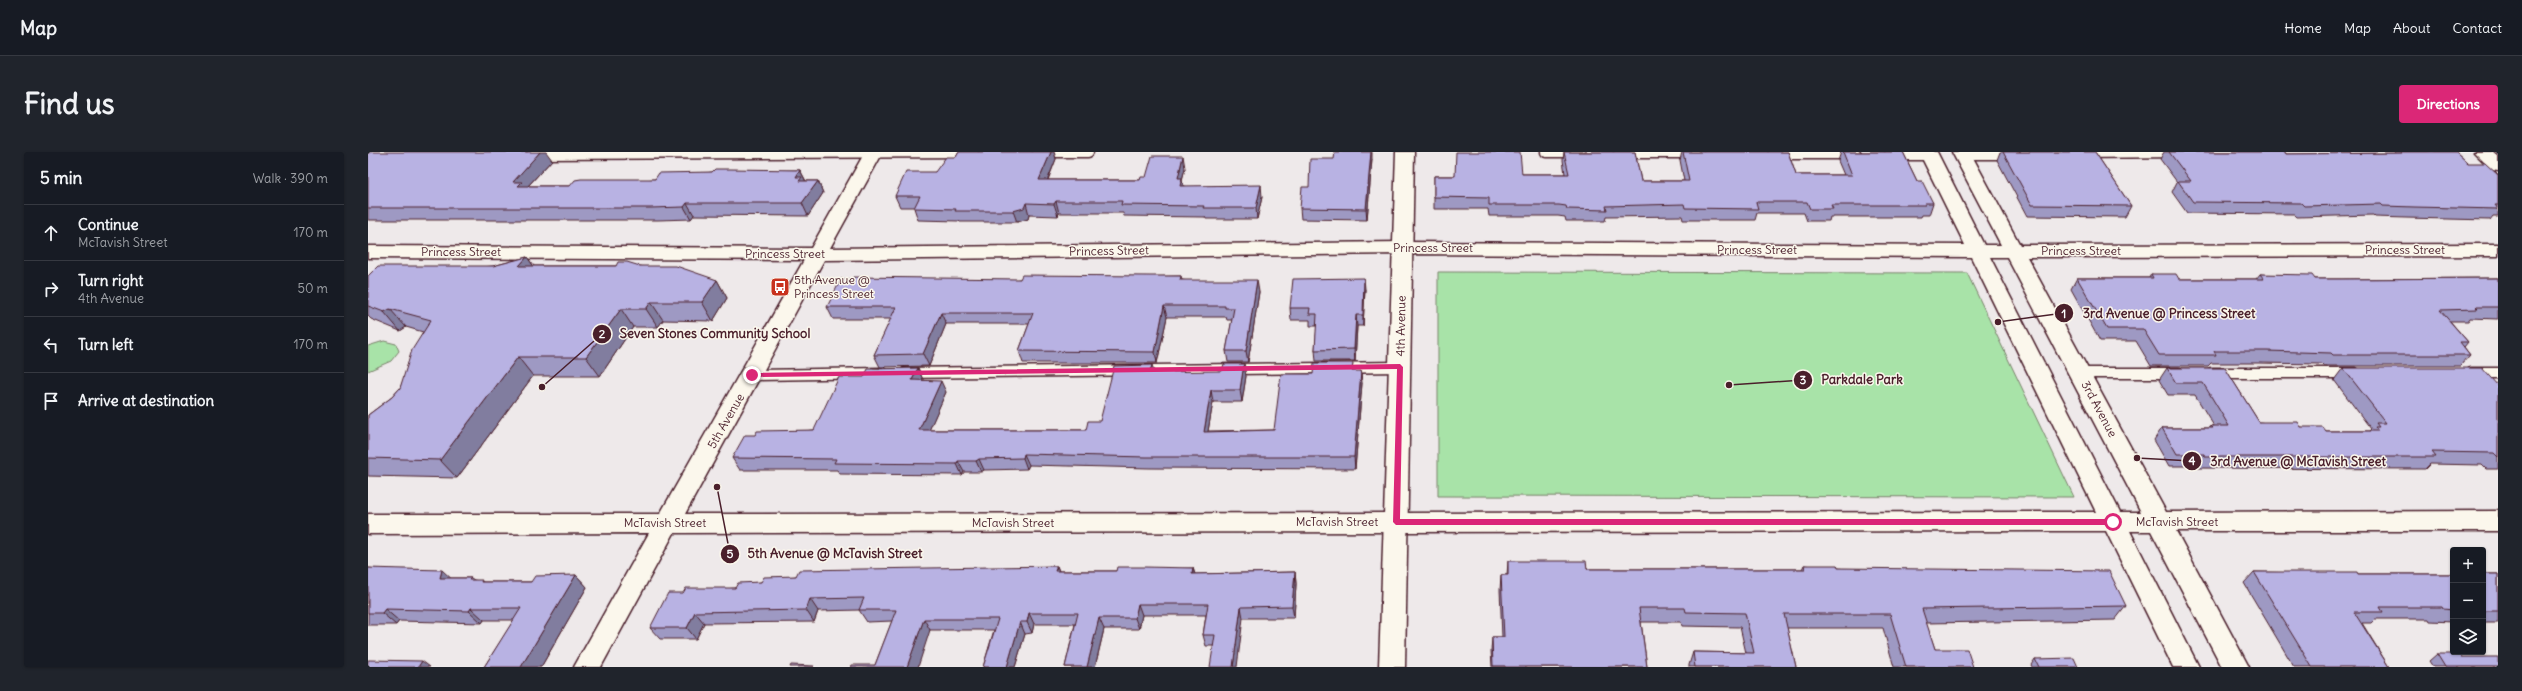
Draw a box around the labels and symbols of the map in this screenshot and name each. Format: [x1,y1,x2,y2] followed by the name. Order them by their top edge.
[1393,240,1473,255] street label: Princess Street
[1069,242,1149,259] street label: Princess Street
[1717,242,1797,257] street label: Princess Street
[2365,242,2445,257] street label: Princess Street
[2041,243,2121,258] street label: Princess Street
[421,244,501,259] street label: Princess Street
[745,246,825,261] street label: Princess Street
[794,272,874,301] place label: 5th Avenue @ Princess Street
[769,276,791,298] bus stop icon: 5th Avenue @ Princess Street
[1392,295,1409,357] street label: 4th Avenue
[2054,301,2263,326] callout: 3rd Avenue @ Princess Street
[2083,305,2256,322] text: 3rd Avenue @ Princess Street
[2062,306,2066,321] text: 1
[592,321,818,346] callout: Seven Stones Community School
[620,325,810,342] text: Seven Stones Community School
[599,326,606,341] text: 2
[743,366,761,384] route end
[1793,367,1911,392] callout: Parkdale Park
[1821,371,1903,388] text: Parkdale Park
[1800,372,1807,387] text: 3
[2078,378,2121,440] street label: 3rd Avenue
[704,391,747,451] street label: 5th Avenue
[2182,449,2394,474] callout: 3rd Avenue @ McTavish Street
[2189,453,2196,468] text: 4
[2210,453,2386,470] text: 3rd Avenue @ McTavish Street
[2104,513,2122,531] route start
[1296,514,1378,529] street label: McTavish Street
[2136,514,2218,529] street label: McTavish Street
[624,515,706,530] street label: McTavish Street
[972,515,1054,530] street label: McTavish Street
[720,541,930,566] callout: 5th Avenue @ McTavish Street
[748,545,923,562] text: 5th Avenue @ McTavish Street
[727,546,734,561] text: 5

